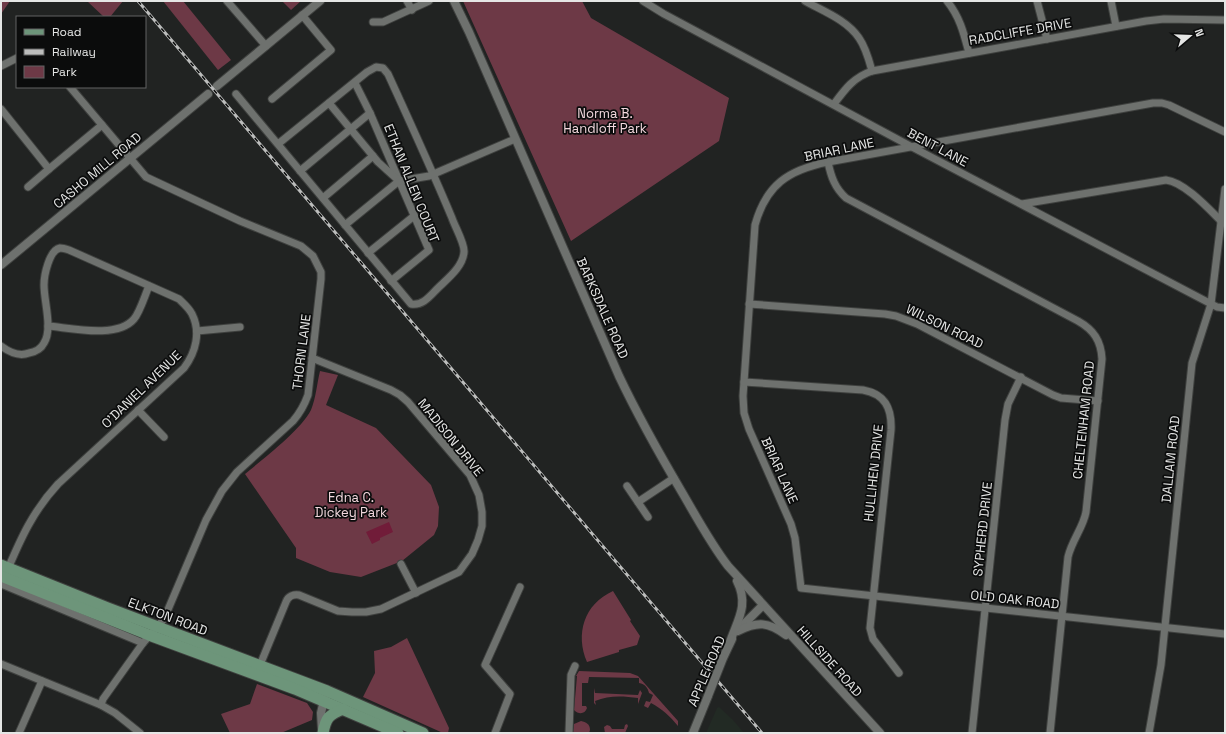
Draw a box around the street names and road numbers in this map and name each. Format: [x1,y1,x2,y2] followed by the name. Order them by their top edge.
[968,14,1073,49] street label: RADCLIFFE DRIVE
[380,121,443,245] street label: ETHAN ALLEN COURT
[904,124,971,171] street label: BENT LANE
[50,128,145,212] street label: CASHO MILL ROAD
[803,134,876,165] street label: BRIAR LANE
[573,255,632,361] street label: BARKSDALE ROAD
[903,300,986,352] street label: WILSON ROAD
[288,313,315,391] street label: THORN LANE
[98,347,185,432] street label: O'DANIEL AVENUE
[1069,360,1098,480] street label: CHELTENHAM ROAD
[414,395,487,480] street label: MADISON DRIVE
[1157,415,1184,503] street label: DALLAM ROAD
[860,424,887,523] street label: HULLIHEN DRIVE
[757,434,802,506] street label: BRIAR LANE
[969,481,996,577] street label: SYPHERD DRIVE
[970,586,1060,613] street label: OLD OAK ROAD
[126,594,210,639] street label: ELKTON ROAD
[793,622,866,700] street label: HILLSIDE ROAD
[684,633,729,709] street label: APPLE ROAD

